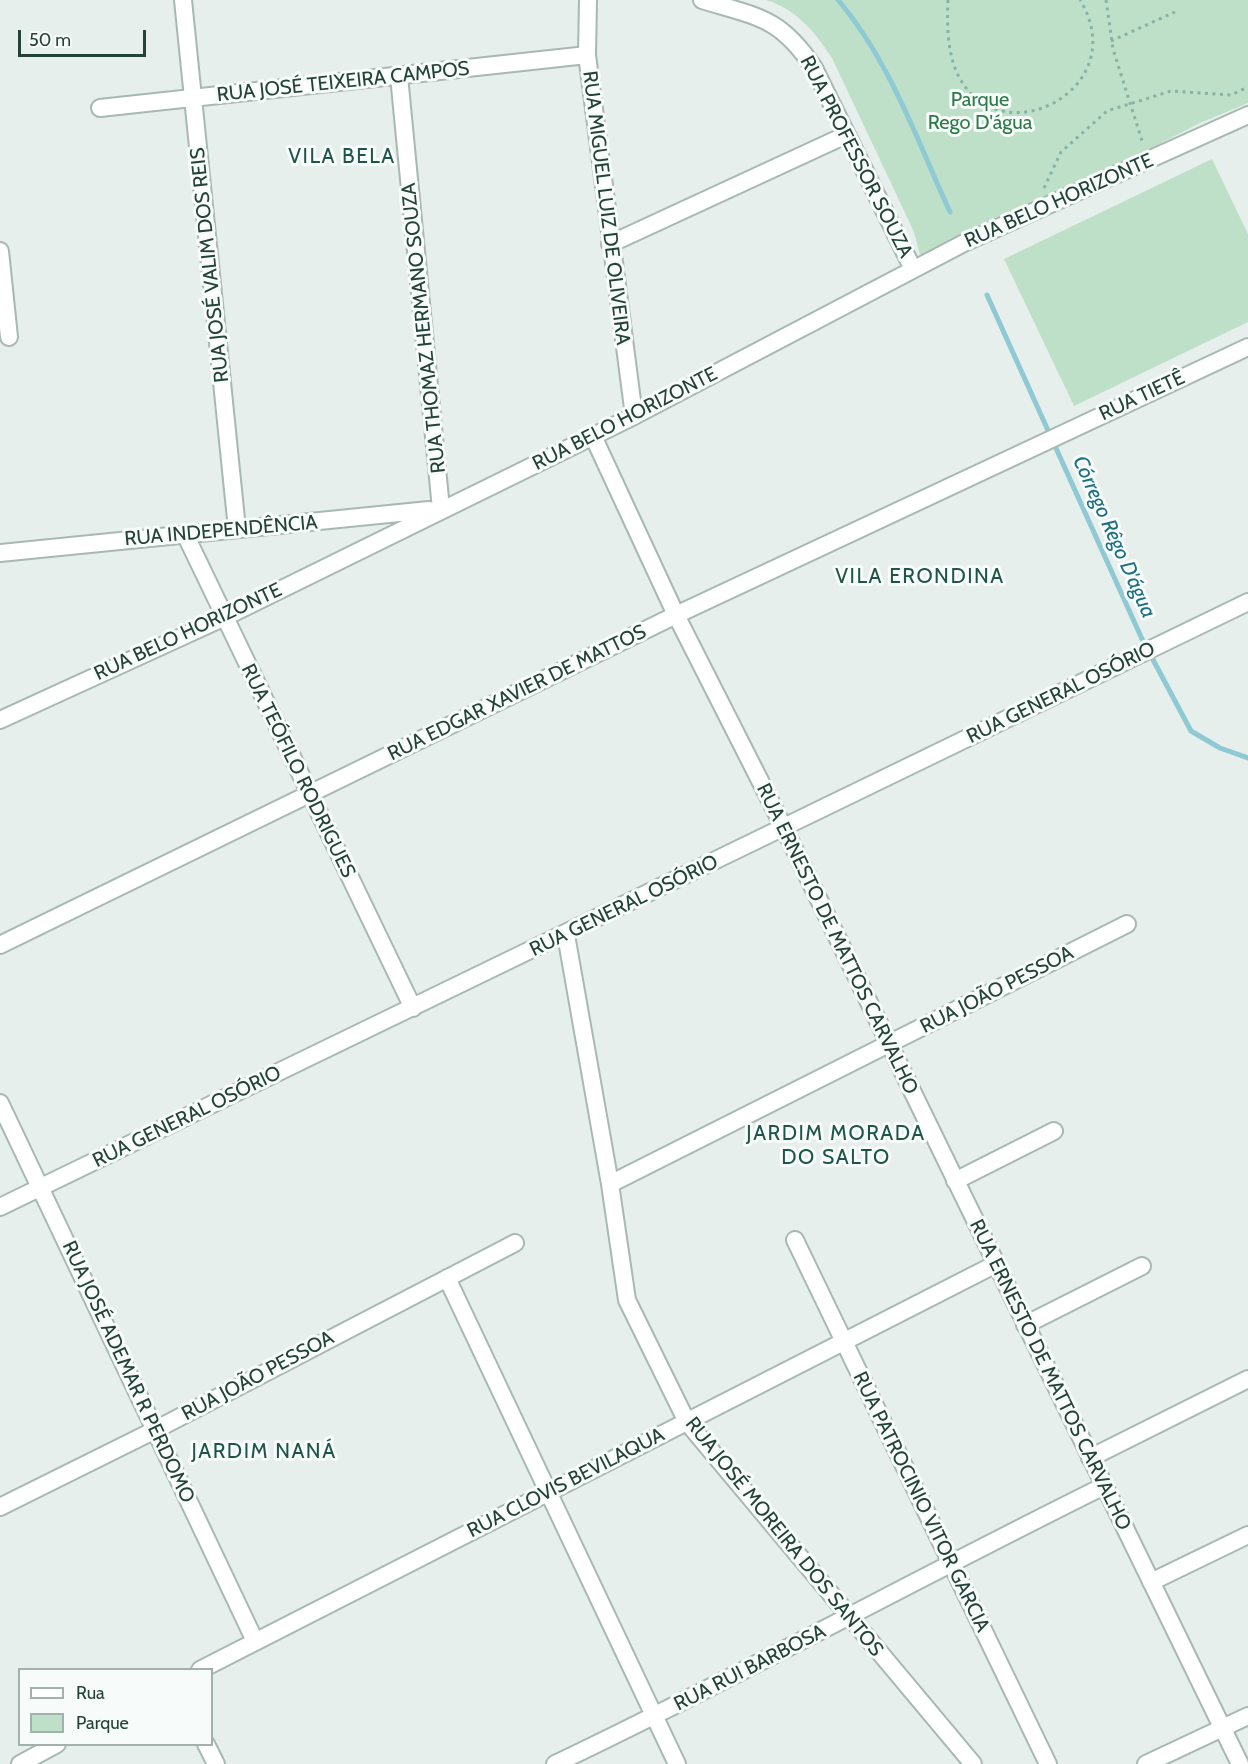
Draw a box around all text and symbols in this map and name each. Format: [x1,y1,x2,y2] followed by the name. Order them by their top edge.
[21,18,148,56] scale bar
[29,29,71,51] text: 50 m
[795,52,917,262] street label: RUA PROFESSOR SOUZA
[216,57,470,107] street label: RUA JOSÉ TEIXEIRA CAMPOS
[577,70,635,346] street label: RUA MIGUEL LUIZ DE OLIVEIRA
[928,88,1032,135] park label: Parque Rego D'água
[288,144,396,170] district label: VILA BELA
[186,146,234,384] street label: RUA JOSÉ VALIM DOS REIS
[961,149,1157,253] street label: RUA BELO HORIZONTE
[397,182,451,474] street label: RUA THOMAZ HERMANO SOUZA
[529,362,721,476] street label: RUA BELO HORIZONTE
[1095,366,1189,426] street label: RUA TIETÊ
[1067,452,1161,622] water label: Córrego Rêgo D'água
[123,511,319,551] street label: RUA INDEPENDÊNCIA
[835,564,1005,590] district label: VILA ERONDINA
[90,578,286,686] street label: RUA BELO HORIZONTE
[384,620,650,766] street label: RUA EDGAR XAVIER DE MATTOS
[963,637,1159,749] street label: RUA GENERAL OSÓRIO
[236,660,360,882] street label: RUA TEÓFILO RODRIGUES
[751,780,923,1098] street label: RUA ERNESTO DE MATTOS CARVALHO
[526,850,722,962] street label: RUA GENERAL OSÓRIO
[916,941,1078,1039] street label: RUA JOÃO PESSOA
[89,1061,285,1173] street label: RUA GENERAL OSÓRIO
[746,1121,926,1171] district label: JARDIM MORADA DO SALTO
[964,1216,1136,1534] street label: RUA ERNESTO DE MATTOS CARVALHO
[57,1237,199,1507] street label: RUA JOSÉ ADEMAR R PERDOMO
[178,1326,338,1426] street label: RUA JOÃO PESSOA
[847,1368,995,1636] street label: RUA PATROCINIO VITOR GARCIA
[680,1413,888,1661] street label: RUA JOSÉ MOREIRA DOS SANTOS
[463,1423,669,1543] street label: RUA CLOVIS BEVILAQUA
[191,1439,337,1465] district label: JARDIM NANÁ
[670,1619,830,1717] street label: RUA RUI BARBOSA
[18,1668,213,1746] legend
[76,1682,105,1704] text: Rua
[76,1712,129,1734] text: Parque

